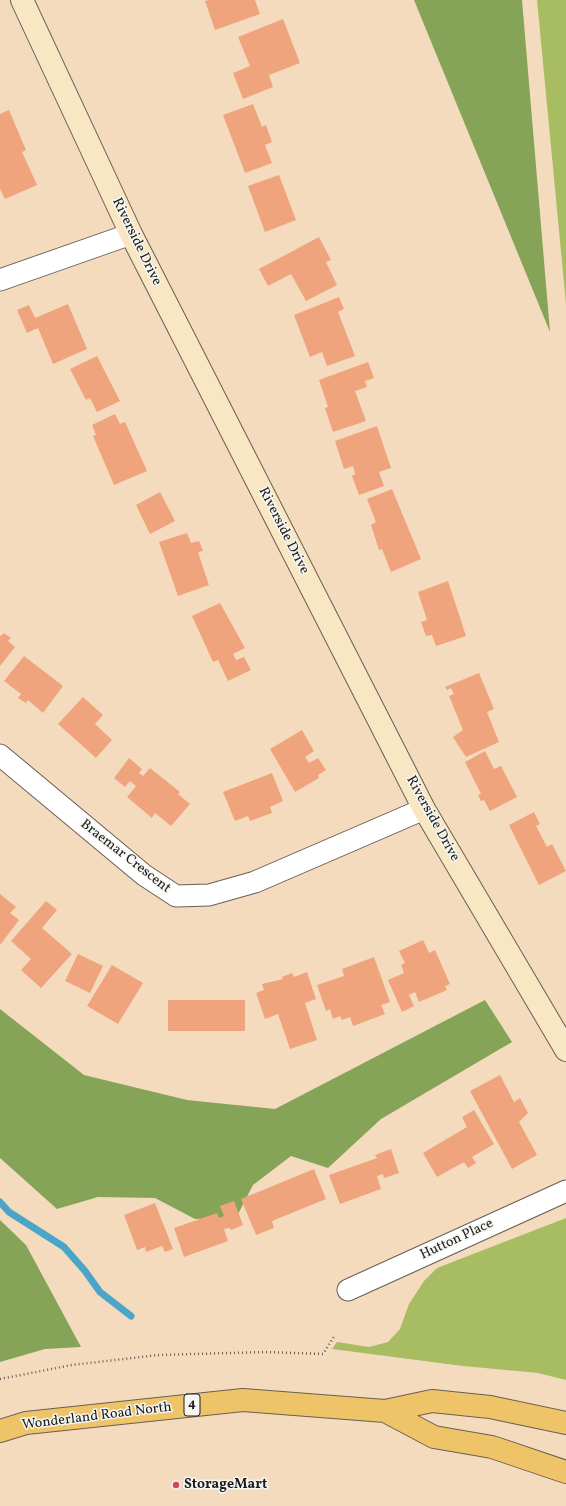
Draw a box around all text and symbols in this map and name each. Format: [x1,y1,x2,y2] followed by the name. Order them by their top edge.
[108,196,164,288] street label: Riverside Drive
[254,485,312,577] street label: Riverside Drive
[402,773,462,865] street label: Riverside Drive
[76,817,174,897] street label: Braemar Crescent
[418,1216,496,1264] street label: Hutton Place
[184,1394,200,1416] road number: 4
[21,1399,173,1435] street label: Wonderland Road North
[184,1477,267,1493] place label: StorageMart
[171,1480,181,1490] marker: StorageMart

